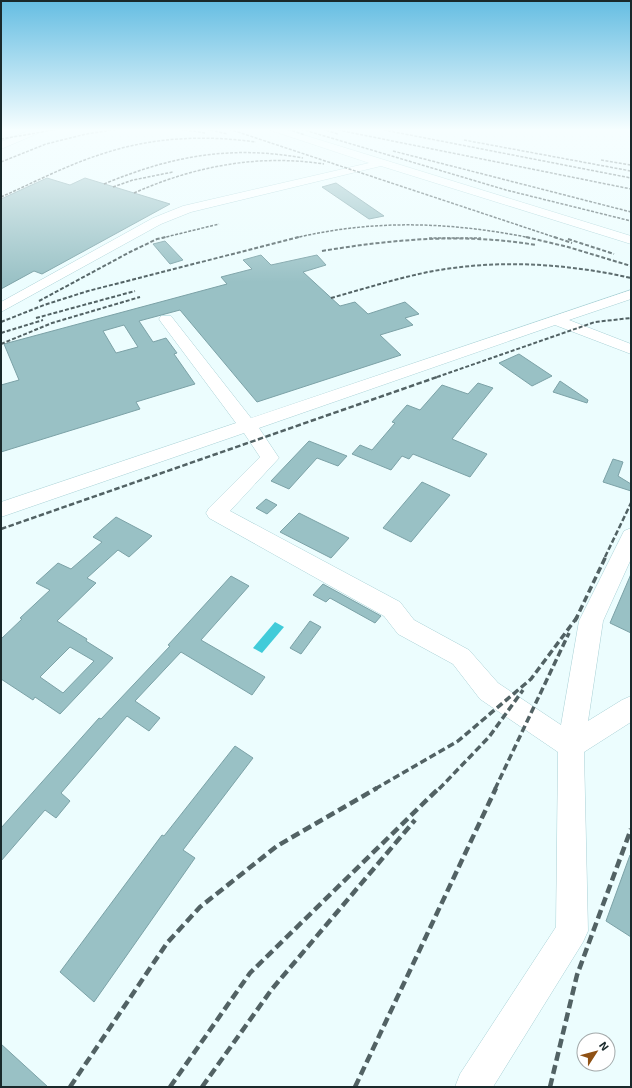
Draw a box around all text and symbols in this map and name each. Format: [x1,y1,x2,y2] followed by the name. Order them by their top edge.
[576,1032,616,1072] north arrow
[597,1039,612,1053] text: N

